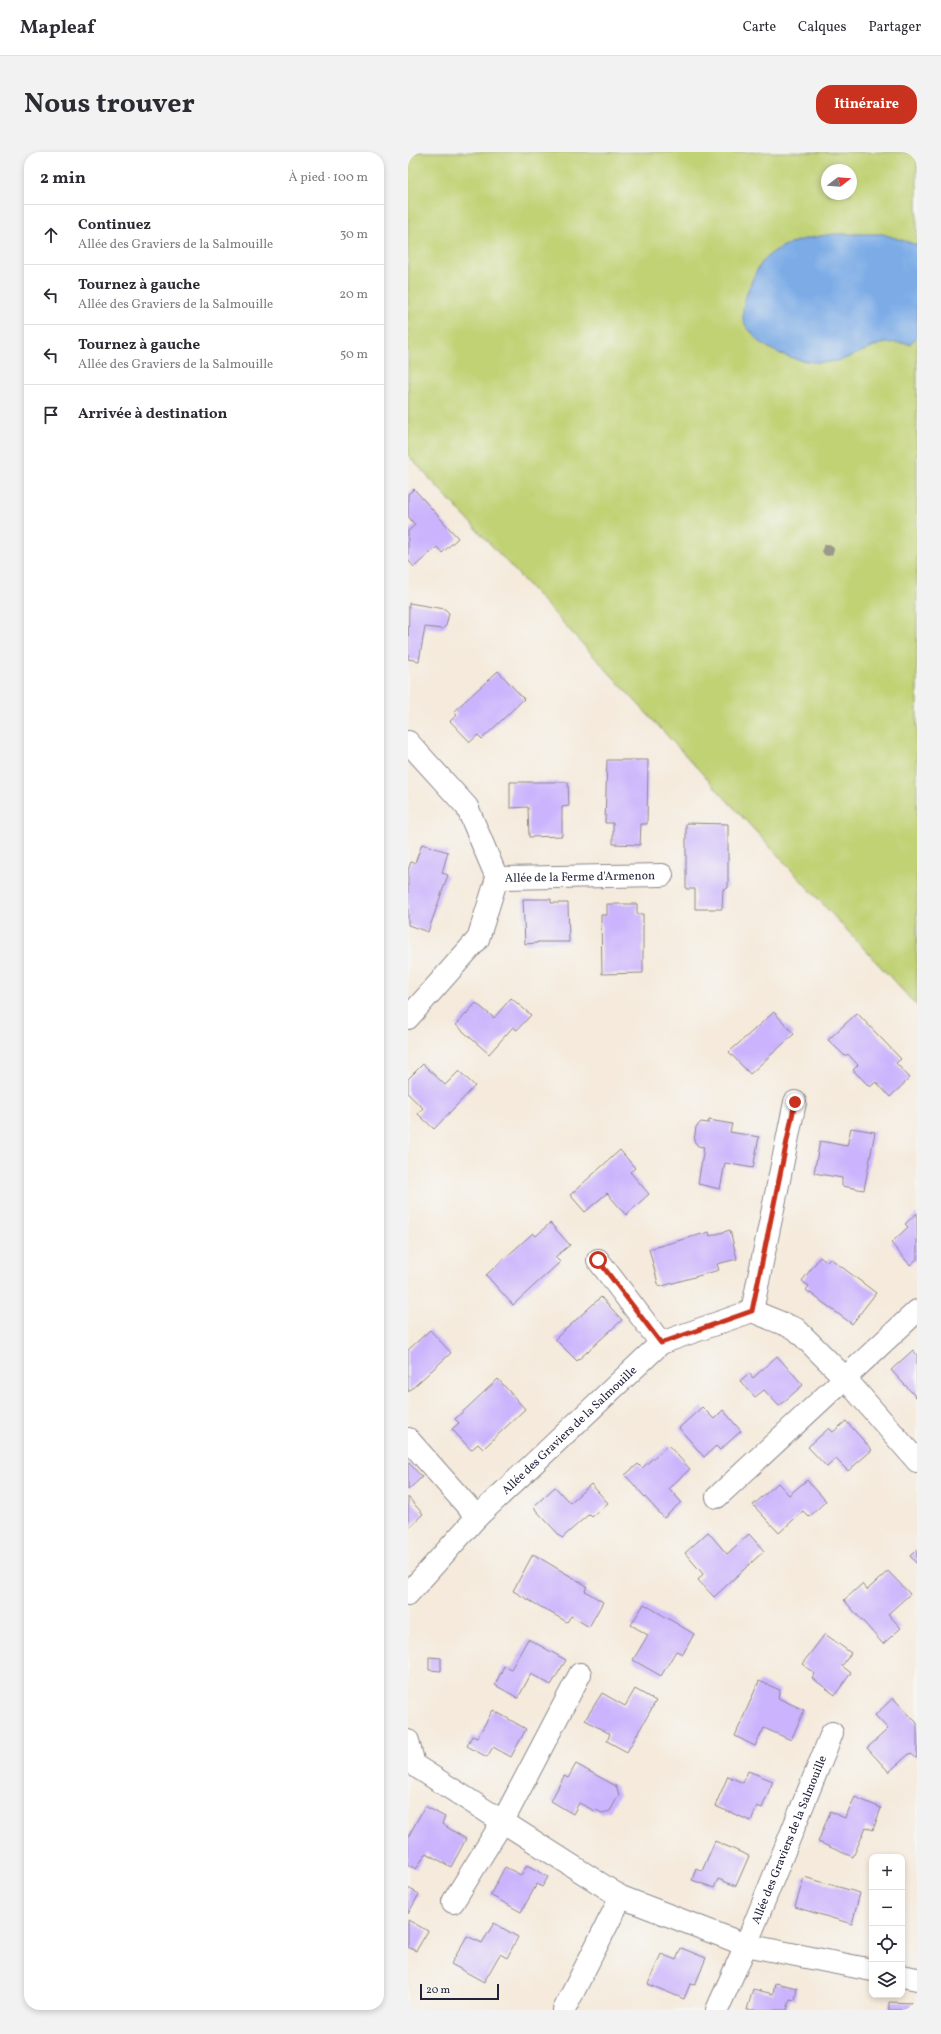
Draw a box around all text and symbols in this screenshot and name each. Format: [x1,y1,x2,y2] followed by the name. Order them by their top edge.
[20,15,95,41] text: Mapleaf
[743,18,776,37] text: Carte
[798,18,846,37] text: Calques
[868,18,921,37] text: Partager
[24,85,195,124] text: Nous trouver
[816,85,917,124] button: Itinéraire
[821,164,857,200] north arrow
[40,167,86,190] text: 2 min
[289,169,368,187] text: À pied · 100 m
[78,215,151,236] text: Continuez
[40,224,62,246] icon: ahead
[340,226,368,244] text: 30 m
[78,236,273,254] text: Allée des Graviers de la Salmouille
[78,275,200,296] text: Tournez à gauche
[40,284,62,306] icon: left
[339,286,368,304] text: 20 m
[78,296,273,314] text: Allée des Graviers de la Salmouille
[78,335,200,356] text: Tournez à gauche
[40,344,62,366] icon: left
[340,346,368,364] text: 50 m
[78,356,273,374] text: Allée des Graviers de la Salmouille
[40,404,62,426] icon: arrive
[78,404,227,425] text: Arrivée à destination
[505,868,655,887] street label: Allée de la Ferme d'Armenon
[786,1093,804,1111] route end
[589,1251,607,1269] route start
[499,1363,641,1499] street label: Allée des Graviers de la Salmouille
[748,1753,831,1927] street label: Allée des Graviers de la Salmouille
[869,1854,905,1998] map controls
[869,1854,905,1890] button: +
[869,1890,905,1926] button: −
[869,1926,905,1962] button: locate
[869,1962,905,1998] button: layers
[420,1982,499,2001] scale bar
[426,1983,450,1998] text: 20 m

